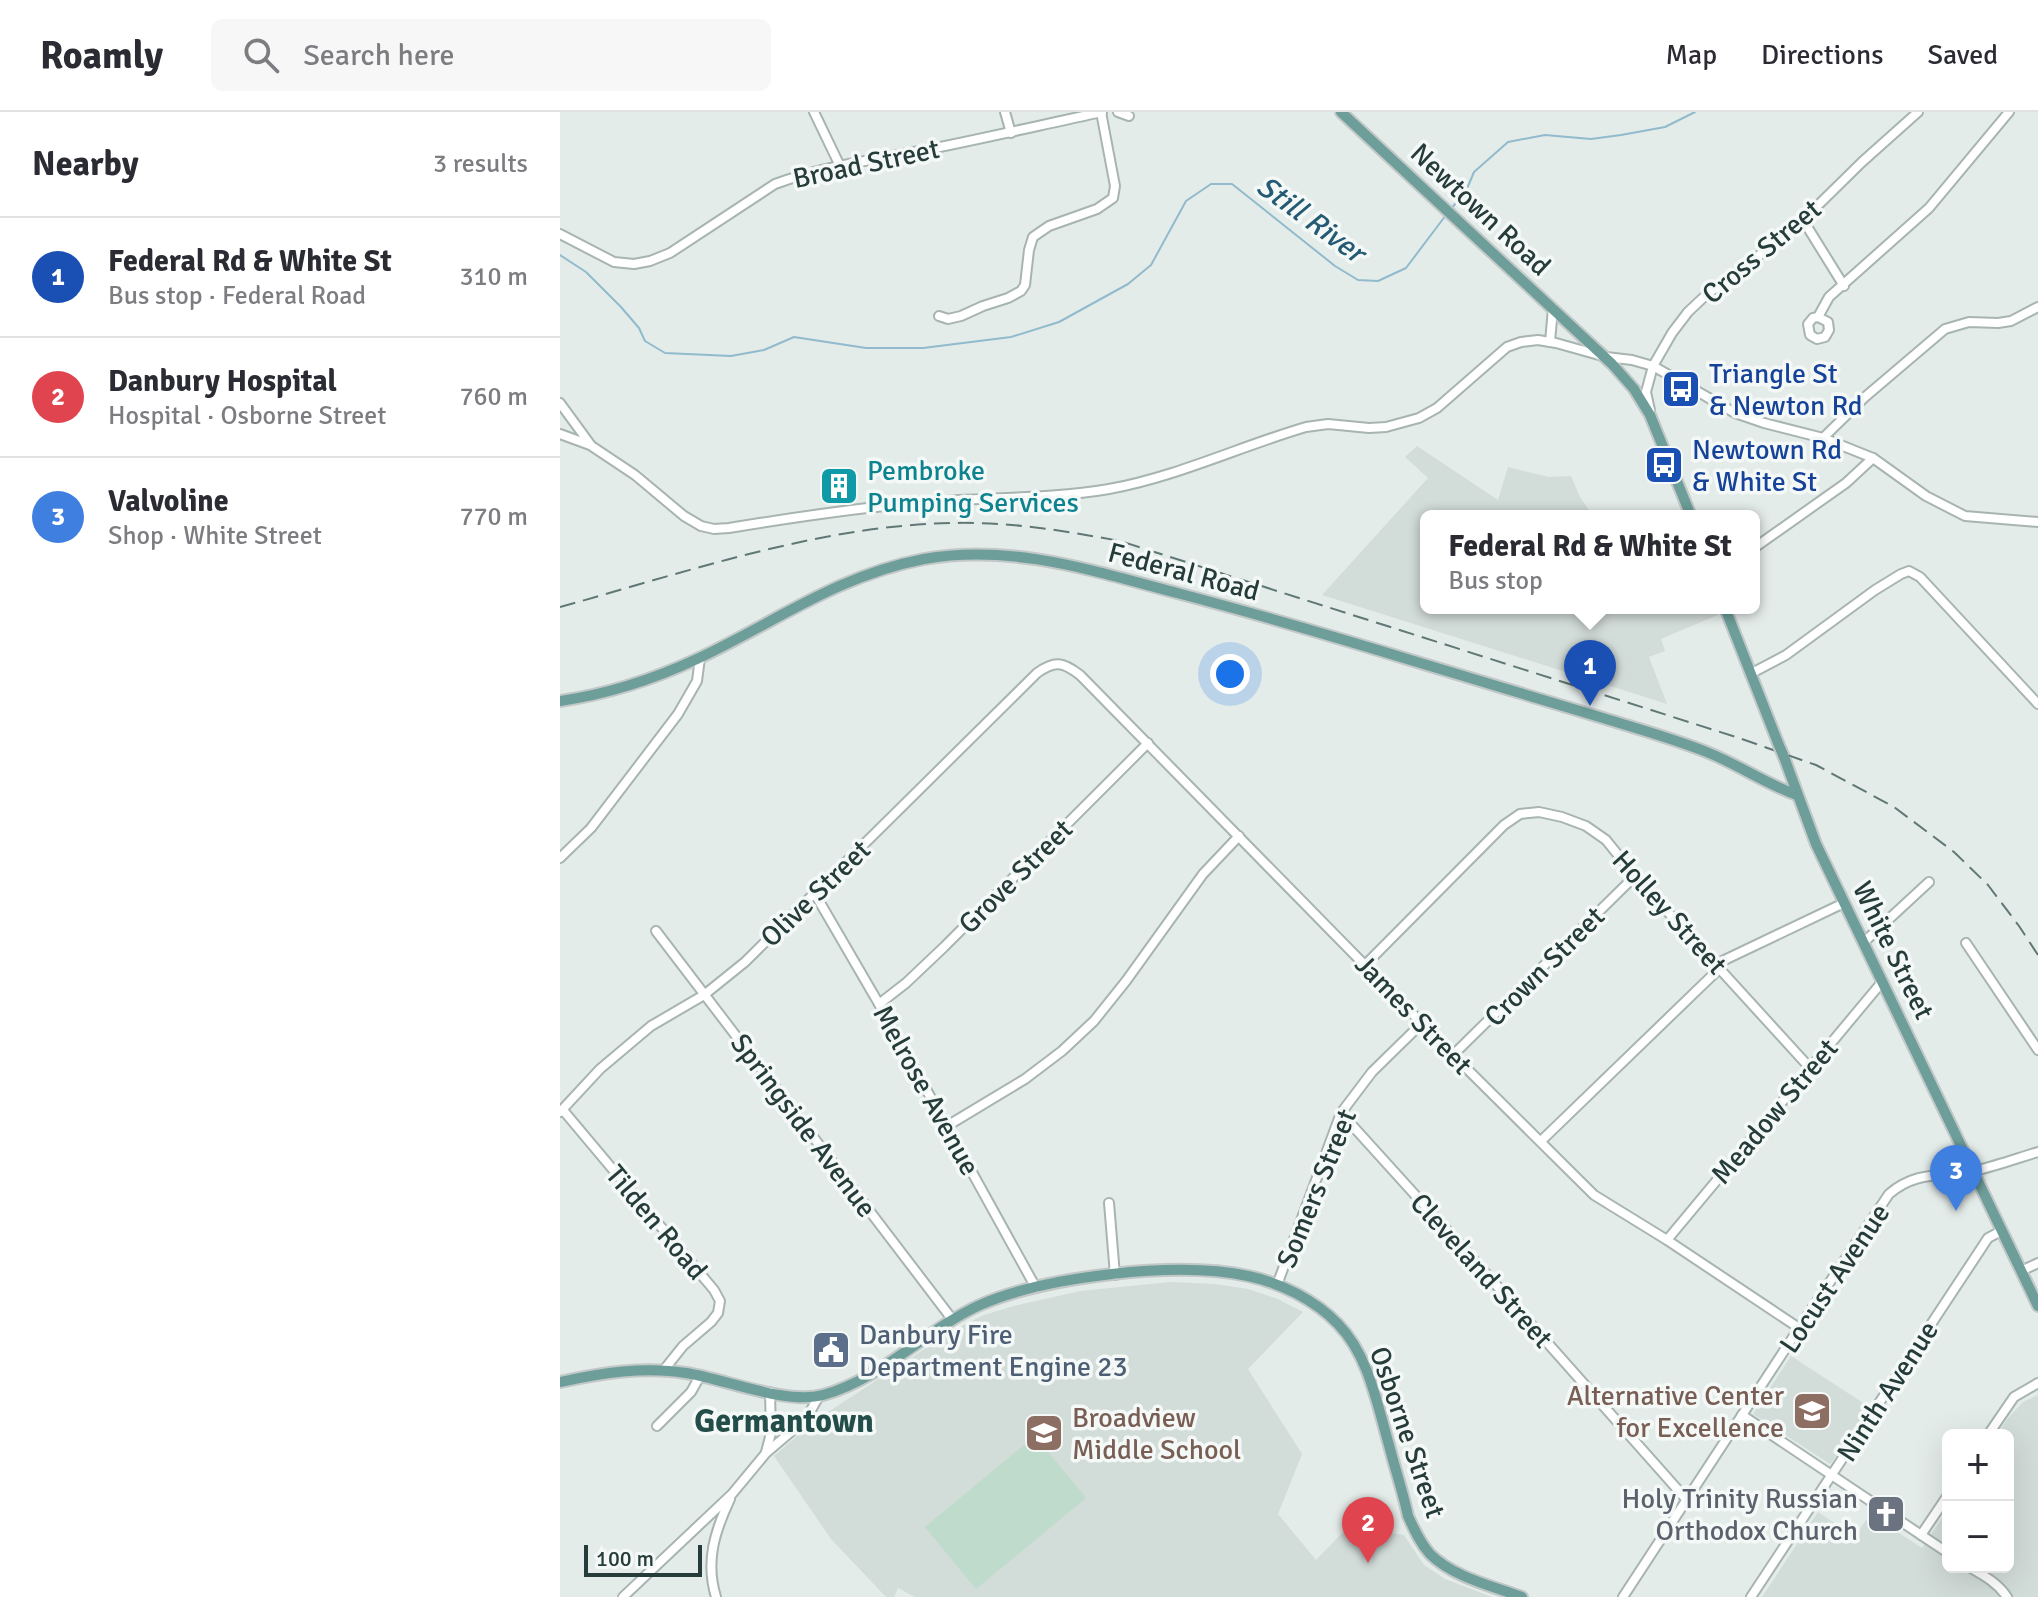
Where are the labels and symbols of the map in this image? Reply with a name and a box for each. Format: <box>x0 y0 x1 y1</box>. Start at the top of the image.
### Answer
street label: Broad Street <box>790 132 943 196</box>
street label: Newtown Road <box>1403 136 1557 283</box>
water label: Still River <box>1249 168 1375 273</box>
street label: Cross Street <box>1695 192 1828 311</box>
place label: Triangle St & Newton Rd <box>1709 357 1863 423</box>
bus stop icon: Triangle St & Newton Rd <box>1660 368 1702 410</box>
place label: Newtown Rd & White St <box>1692 433 1842 499</box>
bus stop icon: Newtown Rd & White St <box>1643 444 1685 486</box>
place label: Pembroke Pumping Services <box>867 454 1079 520</box>
building icon: Pembroke Pumping Services <box>818 465 860 507</box>
street label: Federal Road <box>1104 535 1263 608</box>
pin: 1 <box>1564 640 1616 706</box>
your location <box>1210 654 1250 694</box>
street label: Grove Street <box>952 812 1080 941</box>
street label: Olive Street <box>754 833 878 954</box>
street label: Holley Street <box>1605 844 1734 982</box>
street label: White Street <box>1845 876 1941 1025</box>
street label: Crown Street <box>1478 900 1612 1034</box>
street label: James Street <box>1348 948 1479 1082</box>
street label: Melrose Avenue <box>865 1000 987 1181</box>
street label: Springside Avenue <box>723 1027 883 1224</box>
street label: Meadow Street <box>1704 1032 1846 1191</box>
street label: Somers Street <box>1270 1104 1364 1273</box>
pin: 3 <box>1930 1145 1982 1211</box>
street label: Tilden Road <box>598 1158 714 1287</box>
street label: Cleveland Street <box>1403 1186 1560 1355</box>
street label: Locust Avenue <box>1772 1197 1897 1360</box>
street label: Ninth Avenue <box>1830 1315 1946 1468</box>
place label: Danbury Fire Department Engine 23 <box>859 1318 1128 1384</box>
public building icon: Danbury Fire Department Engine 23 <box>810 1329 852 1371</box>
street label: Osborne Street <box>1362 1342 1452 1523</box>
place label: Alternative Center for Excellence <box>1567 1379 1785 1445</box>
school or university icon: Alternative Center for Excellence <box>1791 1390 1833 1432</box>
place label: Broadview Middle School <box>1072 1401 1241 1467</box>
district label: Germantown <box>694 1402 874 1441</box>
school or university icon: Broadview Middle School <box>1023 1412 1065 1454</box>
place label: Holy Trinity Russian Orthodox Church <box>1622 1482 1858 1548</box>
church icon: Holy Trinity Russian Orthodox Church <box>1865 1493 1907 1535</box>
pin: 2 <box>1342 1497 1394 1563</box>
scale bar <box>584 1541 702 1577</box>

